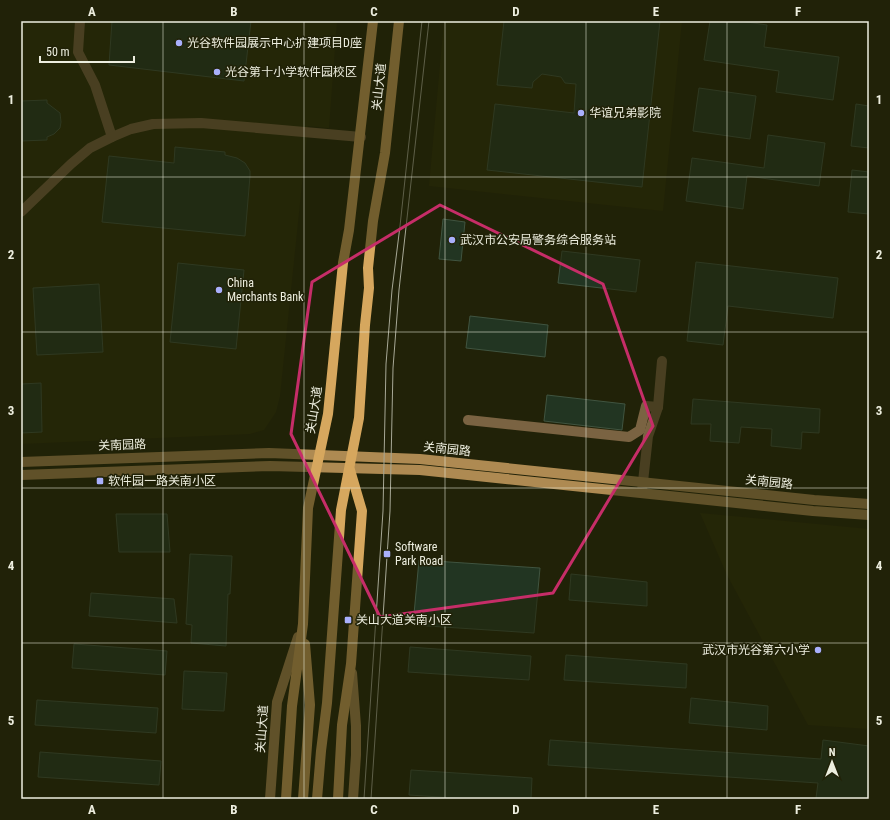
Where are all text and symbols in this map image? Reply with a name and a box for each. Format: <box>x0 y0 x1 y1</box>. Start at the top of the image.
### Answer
text: A <box>88 4 96 19</box>
text: B <box>230 4 238 19</box>
text: C <box>370 4 378 19</box>
text: D <box>512 4 520 19</box>
text: E <box>653 4 660 19</box>
text: F <box>795 4 801 19</box>
place label: 光谷软件园展示中心扩建项目D座 <box>187 36 362 50</box>
scale bar <box>40 38 134 64</box>
marker: 光谷软件园展示中心扩建项目D座 <box>174 38 184 48</box>
text: 50 m <box>46 45 70 59</box>
street label: 关山大道 <box>370 62 388 112</box>
place label: 光谷第十小学软件园校区 <box>225 65 357 79</box>
marker: 光谷第十小学软件园校区 <box>212 67 222 77</box>
text: 1 <box>8 92 14 107</box>
text: 1 <box>876 92 882 107</box>
place label: 华谊兄弟影院 <box>589 106 661 120</box>
marker: 华谊兄弟影院 <box>576 108 586 118</box>
place label: 武汉市公安局警务综合服务站 <box>460 233 616 247</box>
marker: 武汉市公安局警务综合服务站 <box>447 235 457 245</box>
text: 2 <box>8 247 15 262</box>
text: 2 <box>876 247 883 262</box>
place label: China Merchants Bank <box>227 276 304 304</box>
marker: China Merchants Bank <box>214 285 224 295</box>
street label: 关山大道 <box>303 385 325 435</box>
text: 3 <box>8 403 14 418</box>
text: 3 <box>876 403 882 418</box>
street label: 关南园路 <box>98 437 146 453</box>
street label: 关南园路 <box>422 440 472 458</box>
street label: 关南园路 <box>744 473 794 491</box>
place label: 软件园一路关南小区 <box>108 474 216 488</box>
marker: 软件园一路关南小区 <box>95 476 105 486</box>
place label: Software Park Road <box>395 540 443 568</box>
marker: Software Park Road <box>382 549 392 559</box>
text: 4 <box>8 558 15 573</box>
text: 4 <box>876 558 883 573</box>
place label: 关山大道关南小区 <box>356 613 452 627</box>
marker: 关山大道关南小区 <box>343 615 353 625</box>
place label: 武汉市光谷第六小学 <box>702 643 810 657</box>
marker: 武汉市光谷第六小学 <box>813 645 823 655</box>
street label: 关山大道 <box>253 705 271 753</box>
text: 5 <box>8 713 15 728</box>
text: 5 <box>876 713 883 728</box>
north arrow <box>812 742 852 782</box>
text: N <box>829 746 836 759</box>
text: A <box>88 802 96 817</box>
text: B <box>230 802 238 817</box>
text: C <box>370 802 378 817</box>
text: D <box>512 802 520 817</box>
text: E <box>653 802 660 817</box>
text: F <box>795 802 801 817</box>

